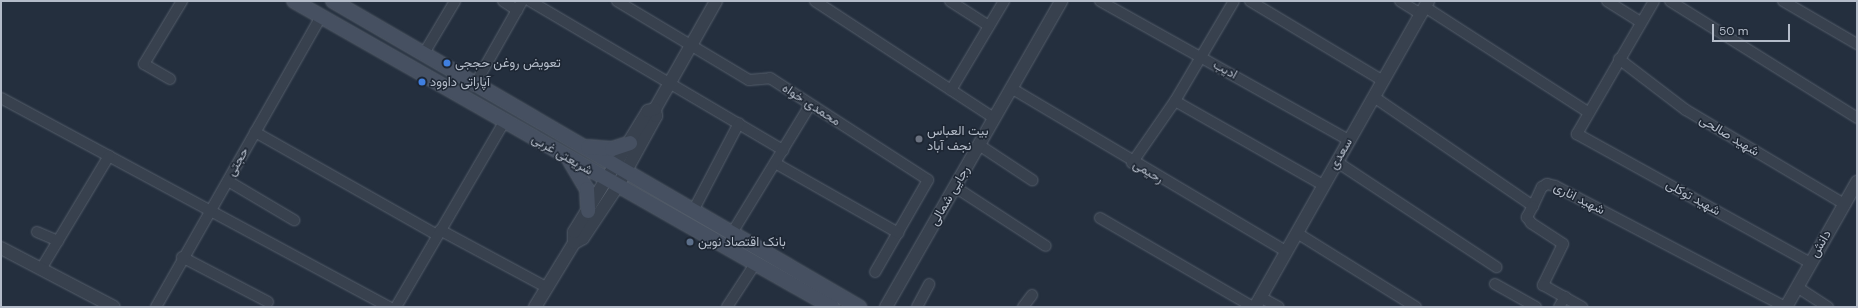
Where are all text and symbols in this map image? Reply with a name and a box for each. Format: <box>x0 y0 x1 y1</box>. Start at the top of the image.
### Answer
scale bar <box>1714 16 1792 42</box>
text: 50 m <box>1719 23 1748 39</box>
place label: تعویض روغن حججی <box>455 55 561 71</box>
street label: ادیب <box>1210 57 1240 83</box>
marker: تعویض روغن حججی <box>442 58 452 68</box>
place label: آپاراتی داوود <box>430 74 490 90</box>
marker: آپاراتی داوود <box>417 77 427 87</box>
street label: محمدی خواه <box>779 80 843 130</box>
street label: شهید صالحی <box>1696 112 1762 160</box>
place label: بیت العباس نجف آباد <box>927 124 989 155</box>
street label: شریعتی غربی <box>529 131 595 179</box>
marker: بیت العباس نجف آباد <box>914 134 924 144</box>
street label: سعدی <box>1326 135 1356 173</box>
street label: حجتی <box>224 145 252 179</box>
street label: رحیمی <box>1130 157 1166 187</box>
street label: رجایی شمالی <box>927 163 973 229</box>
street label: شهید توکلی <box>1663 177 1723 219</box>
street label: شهید اناری <box>1551 179 1607 219</box>
street label: دانش <box>1807 228 1835 260</box>
place label: بانک اقتصاد نوین <box>698 234 786 250</box>
marker: بانک اقتصاد نوین <box>685 237 695 247</box>

